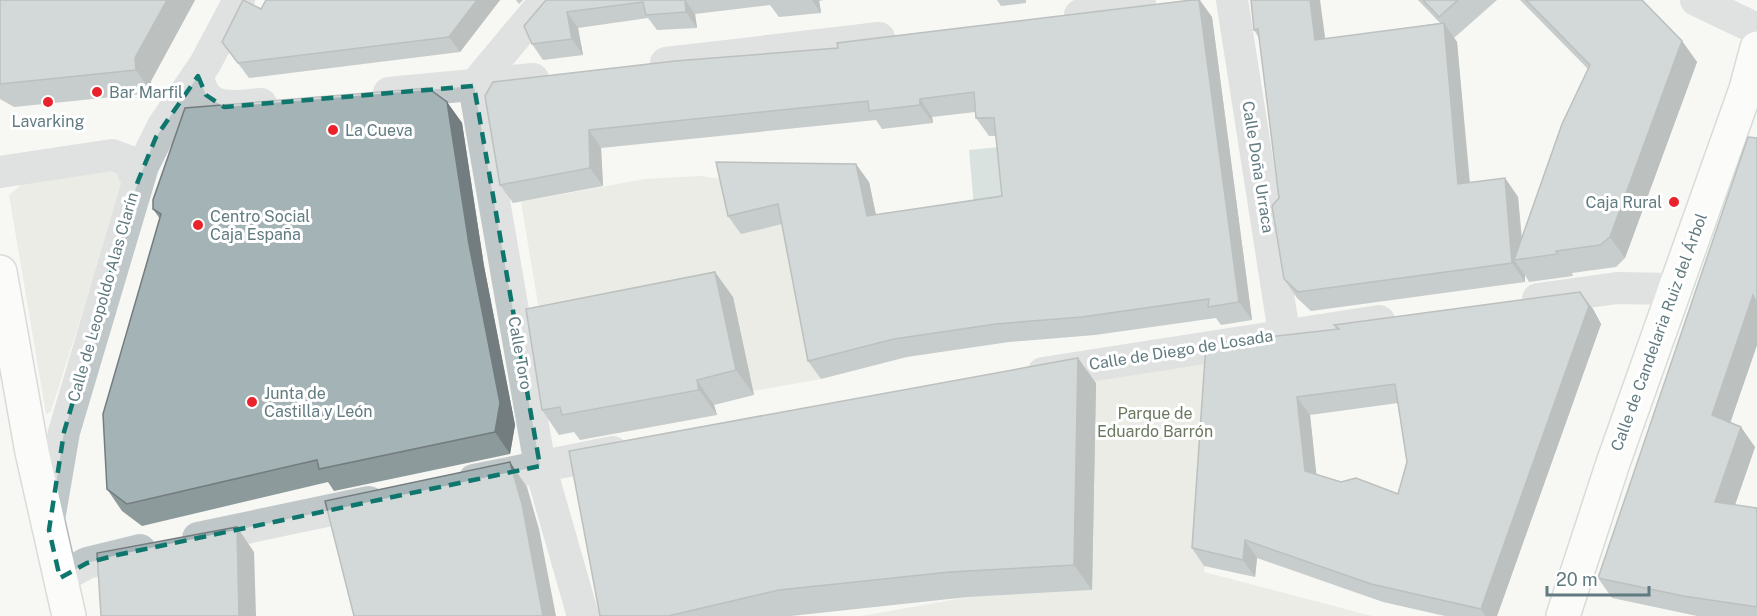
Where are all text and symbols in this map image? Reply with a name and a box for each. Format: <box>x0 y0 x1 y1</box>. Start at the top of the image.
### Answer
place label: Bar Marfil <box>109 83 183 102</box>
marker: Bar Marfil <box>90 85 104 99</box>
marker: Lavarking <box>41 95 55 109</box>
street label: Calle Doña Urraca <box>1238 100 1278 234</box>
place label: Lavarking <box>12 112 84 131</box>
place label: La Cueva <box>345 121 413 140</box>
marker: La Cueva <box>326 123 340 137</box>
street label: Calle de Leopoldo Alas Clarín <box>64 190 142 404</box>
place label: Caja Rural <box>1586 193 1662 212</box>
marker: Caja Rural <box>1667 195 1681 209</box>
place label: Centro Social Caja España <box>210 207 310 244</box>
street label: Calle de Candelaria Ruiz del Árbol <box>1606 210 1711 454</box>
marker: Centro Social Caja España <box>191 218 205 232</box>
street label: Calle Toro <box>504 315 536 391</box>
street label: Calle de Diego de Losada <box>1088 326 1274 374</box>
place label: Junta de Castilla y León <box>264 384 373 421</box>
marker: Junta de Castilla y León <box>245 395 259 409</box>
park label: Parque de Eduardo Barrón <box>1097 404 1213 441</box>
scale bar <box>1547 559 1649 597</box>
text: 20 m <box>1556 569 1598 590</box>

